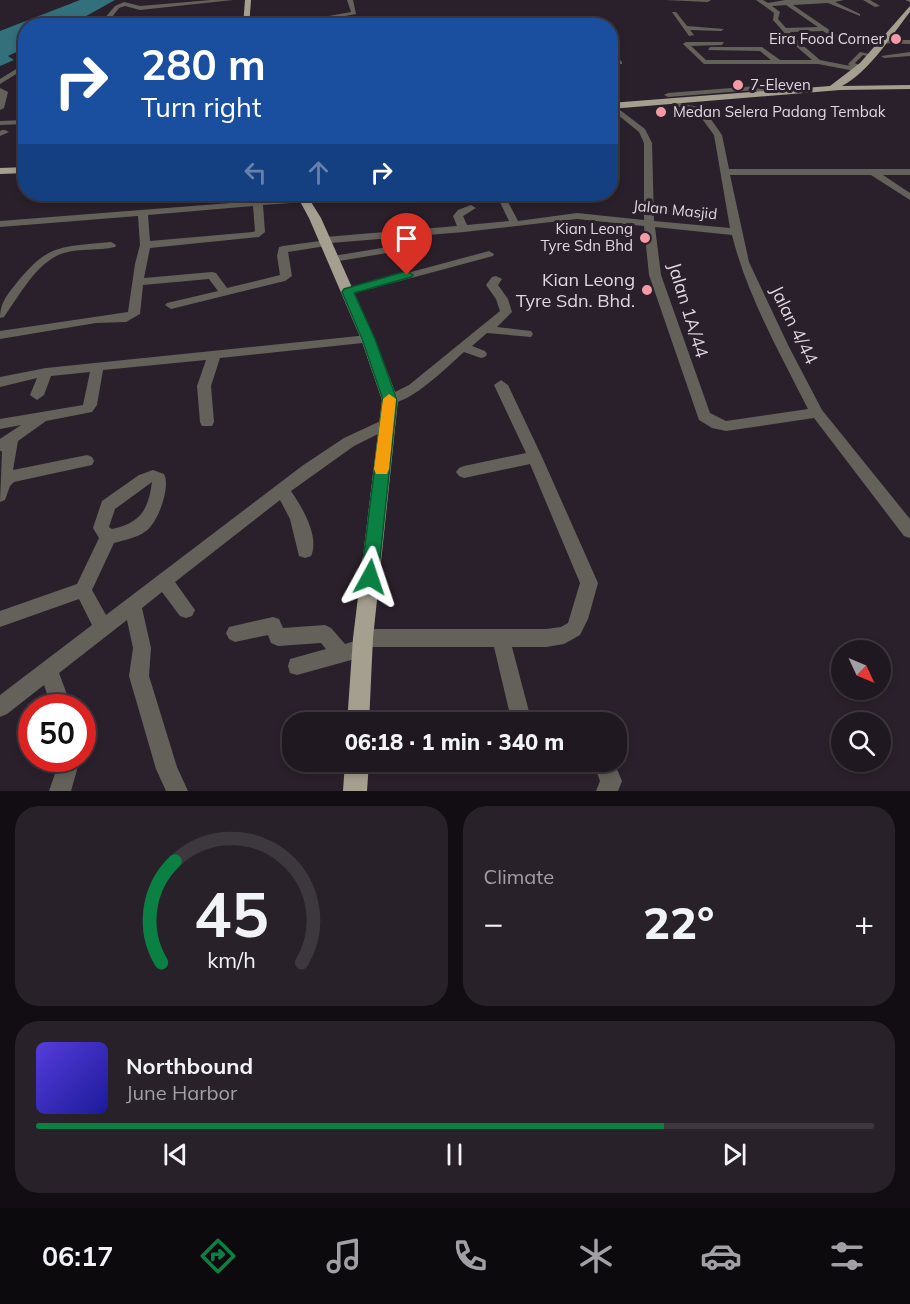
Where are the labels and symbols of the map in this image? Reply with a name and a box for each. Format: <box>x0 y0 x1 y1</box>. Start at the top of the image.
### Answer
place label: Eira Food Corner <box>769 29 885 48</box>
marker: Eira Food Corner <box>889 32 903 46</box>
place label: 7-Eleven <box>750 75 811 94</box>
marker: 7-Eleven <box>731 78 745 92</box>
place label: Medan Selera Padang Tembak <box>673 102 886 121</box>
marker: Medan Selera Padang Tembak <box>654 105 668 119</box>
street label: Jalan Masjid <box>632 196 718 223</box>
pin <box>381 213 432 275</box>
place label: Kian Leong Tyre Sdn Bhd <box>541 219 633 255</box>
marker: Kian Leong Tyre Sdn Bhd <box>638 231 652 245</box>
street label: Jalan 1A/44 <box>663 259 714 360</box>
place label: Kian Leong Tyre Sdn. Bhd. <box>516 268 635 312</box>
street label: Jalan 4/44 <box>766 282 823 368</box>
marker: Kian Leong Tyre Sdn. Bhd. <box>640 283 654 297</box>
position arrow <box>338 545 402 609</box>
north arrow <box>831 640 891 700</box>
speed limit sign: 50 <box>18 694 96 772</box>

